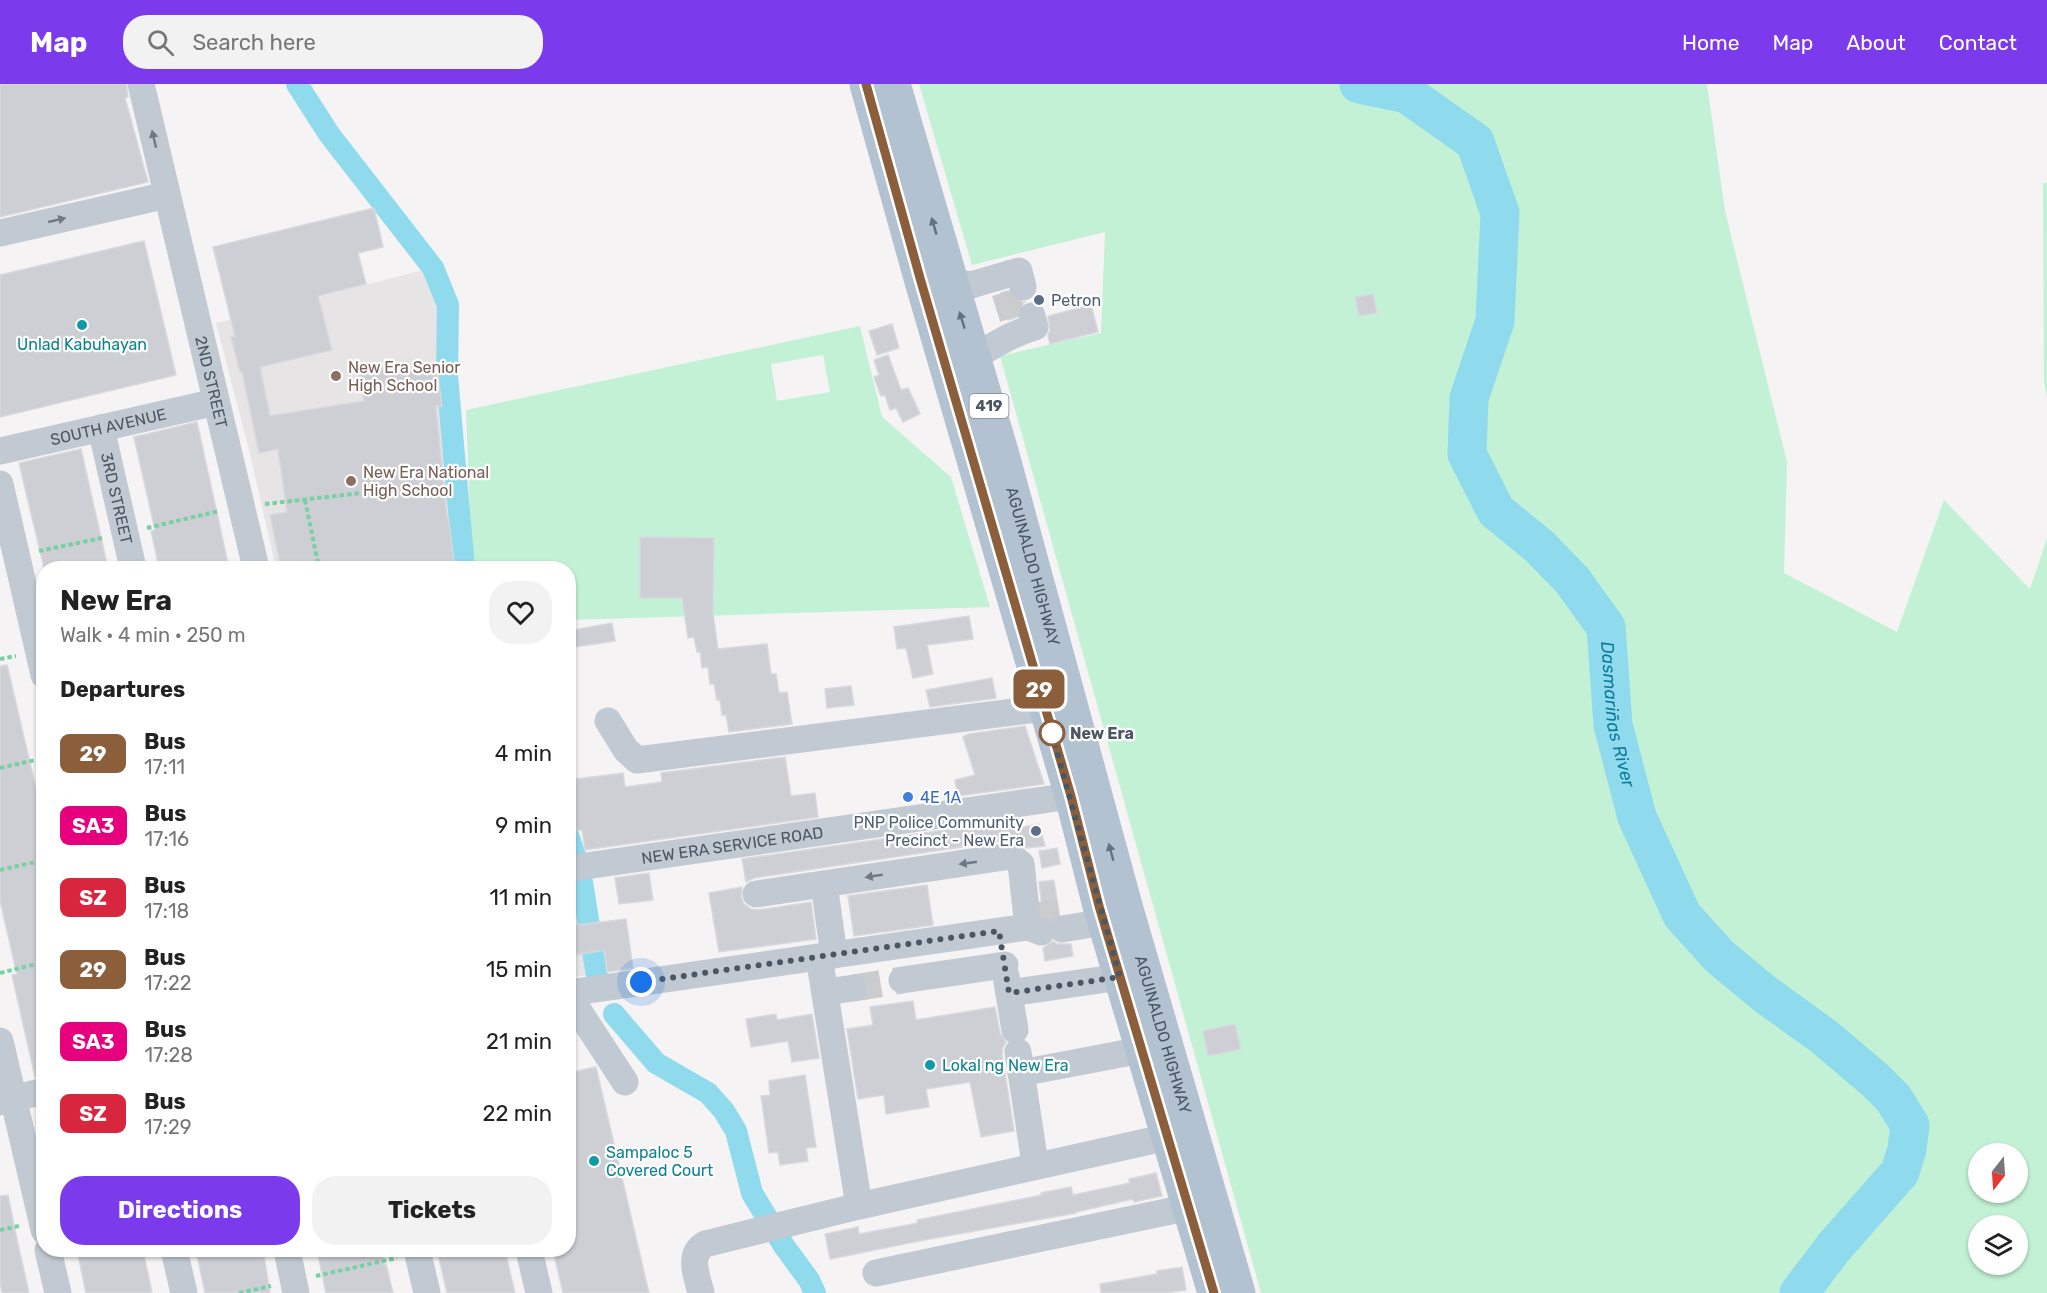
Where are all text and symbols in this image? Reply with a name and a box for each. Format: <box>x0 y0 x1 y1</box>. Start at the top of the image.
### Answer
search box <box>123 15 543 69</box>
text: Map <box>30 26 87 59</box>
icon: search <box>144 26 177 59</box>
text: Search here <box>192 29 316 56</box>
text: Home <box>1682 30 1739 55</box>
text: Map <box>1772 30 1813 55</box>
text: About <box>1846 30 1906 55</box>
text: Contact <box>1939 30 2017 55</box>
one-way arrow <box>148 130 158 149</box>
one-way arrow <box>48 215 66 225</box>
one-way arrow <box>929 217 938 235</box>
place label: Petron <box>1051 291 1101 310</box>
marker: Petron <box>1032 293 1046 307</box>
one-way arrow <box>957 311 966 329</box>
marker: Unlad Kabuhayan <box>75 318 89 332</box>
street label: 2ND STREET <box>191 334 231 430</box>
place label: Unlad Kabuhayan <box>17 335 147 354</box>
place label: New Era Senior High School <box>348 358 460 395</box>
marker: New Era Senior High School <box>329 369 343 383</box>
road number: 419 <box>970 394 1008 418</box>
street label: SOUTH AVENUE <box>49 405 168 449</box>
street label: 3RD STREET <box>97 451 136 546</box>
place label: New Era National High School <box>363 463 489 500</box>
marker: New Era National High School <box>344 474 358 488</box>
street label: AGUINALDO HIGHWAY <box>1002 485 1064 648</box>
button: heart <box>489 581 552 644</box>
text: New Era <box>60 584 172 617</box>
text: Walk · 4 min · 250 m <box>60 623 245 647</box>
water label: Dasmariñas River <box>1596 640 1640 791</box>
line badge: 29 <box>1012 670 1066 708</box>
text: Departures <box>60 676 185 703</box>
text: 29 <box>1025 677 1053 702</box>
marker: New Era <box>1039 720 1065 746</box>
place label: New Era <box>1070 724 1134 743</box>
text: Bus <box>144 728 186 755</box>
text: 4 min <box>495 740 552 767</box>
text: 29 <box>79 741 107 766</box>
text: 17:11 <box>144 755 185 779</box>
place label: 4E 1A <box>920 788 961 807</box>
marker: 4E 1A <box>901 790 915 804</box>
text: Bus <box>145 800 186 827</box>
text: 9 min <box>495 812 552 839</box>
text: SA3 <box>72 813 115 838</box>
place label: PNP Police Community Precinct - New Era <box>853 813 1024 850</box>
street label: NEW ERA SERVICE ROAD <box>640 823 825 868</box>
marker: PNP Police Community Precinct - New Era <box>1029 824 1043 838</box>
text: 17:16 <box>145 827 189 851</box>
one-way arrow <box>1106 843 1116 861</box>
one-way arrow <box>958 858 977 867</box>
text: Bus <box>144 872 186 899</box>
one-way arrow <box>865 872 884 881</box>
text: 11 min <box>490 884 552 911</box>
text: SZ <box>79 885 107 910</box>
text: 17:18 <box>144 899 189 923</box>
text: Bus <box>144 944 186 971</box>
street label: AGUINALDO HIGHWAY <box>1131 953 1195 1116</box>
text: 15 min <box>486 956 552 983</box>
text: 29 <box>79 957 107 982</box>
your location <box>626 967 656 997</box>
text: 17:22 <box>144 971 191 995</box>
text: Bus <box>145 1016 186 1043</box>
text: 21 min <box>486 1028 552 1055</box>
text: SA3 <box>72 1029 115 1054</box>
text: 17:28 <box>145 1043 193 1067</box>
place label: Lokal ng New Era <box>942 1056 1069 1075</box>
marker: Lokal ng New Era <box>923 1058 937 1072</box>
text: Bus <box>144 1088 186 1115</box>
text: 22 min <box>483 1100 552 1127</box>
text: SZ <box>79 1101 107 1126</box>
text: 17:29 <box>144 1115 192 1139</box>
place label: Sampaloc 5 Covered Court <box>606 1143 713 1180</box>
north arrow <box>1968 1143 2028 1203</box>
map controls <box>1968 1143 2028 1275</box>
marker: Sampaloc 5 Covered Court <box>587 1154 601 1168</box>
button: Directions <box>60 1176 300 1245</box>
button: Tickets <box>312 1176 552 1245</box>
button: layers <box>1968 1215 2028 1275</box>

